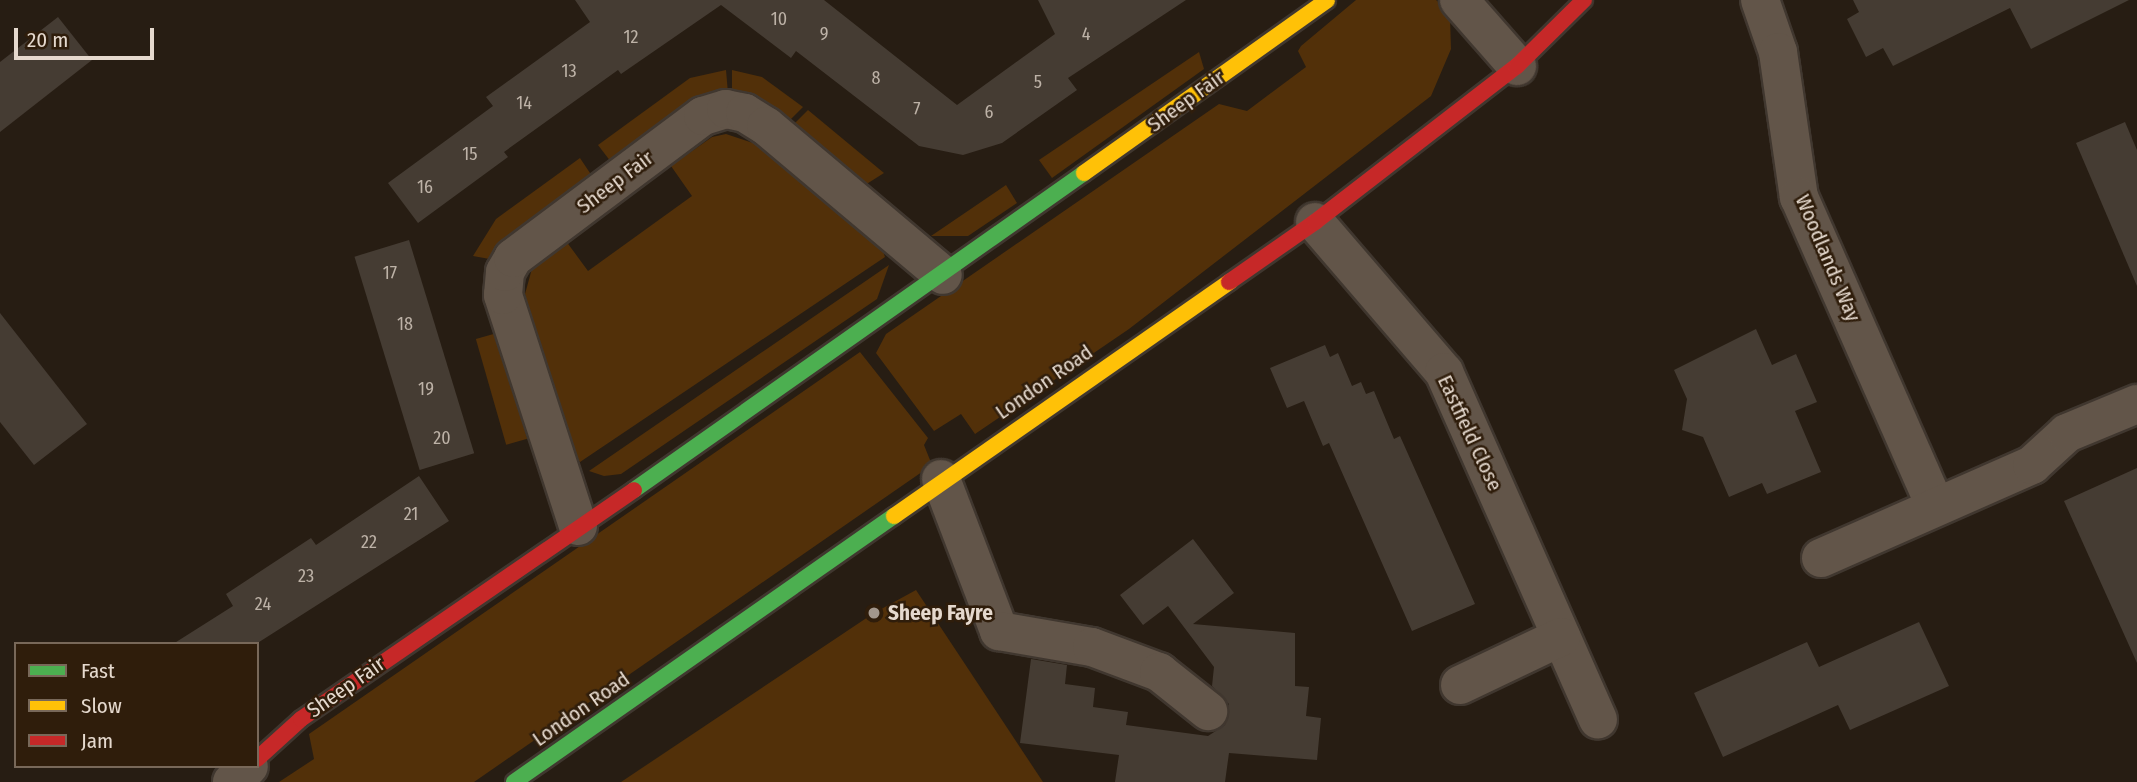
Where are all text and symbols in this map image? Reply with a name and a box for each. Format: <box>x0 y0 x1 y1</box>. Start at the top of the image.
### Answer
house number: 10 <box>771 8 787 30</box>
scale bar <box>18 14 158 58</box>
house number: 9 <box>820 23 828 45</box>
house number: 4 <box>1082 23 1090 45</box>
house number: 12 <box>624 26 638 48</box>
text: 20 m <box>27 27 68 53</box>
house number: 13 <box>561 60 577 82</box>
street label: Sheep Fair <box>1143 65 1229 137</box>
house number: 8 <box>872 67 880 89</box>
house number: 5 <box>1034 71 1042 93</box>
house number: 14 <box>516 92 532 114</box>
house number: 7 <box>913 98 921 120</box>
house number: 6 <box>985 101 993 123</box>
house number: 15 <box>462 143 478 165</box>
street label: Sheep Fair <box>572 145 658 219</box>
house number: 16 <box>417 176 433 198</box>
street label: Woodlands Way <box>1790 191 1866 325</box>
house number: 17 <box>383 262 397 284</box>
house number: 18 <box>397 313 413 335</box>
street label: London Road <box>991 339 1097 425</box>
street label: Eastfield Close <box>1432 371 1508 495</box>
house number: 19 <box>418 378 434 400</box>
house number: 20 <box>433 427 451 449</box>
house number: 21 <box>404 503 418 525</box>
house number: 22 <box>361 531 377 553</box>
house number: 23 <box>298 565 314 587</box>
house number: 24 <box>255 593 271 615</box>
place label: Sheep Fayre <box>888 600 993 626</box>
marker: Sheep Fayre <box>866 605 882 621</box>
legend <box>14 642 259 768</box>
street label: Sheep Fair <box>302 651 390 723</box>
text: Fast <box>81 658 115 684</box>
street label: London Road <box>528 666 634 752</box>
text: Slow <box>81 693 122 719</box>
text: Jam <box>81 728 113 754</box>

